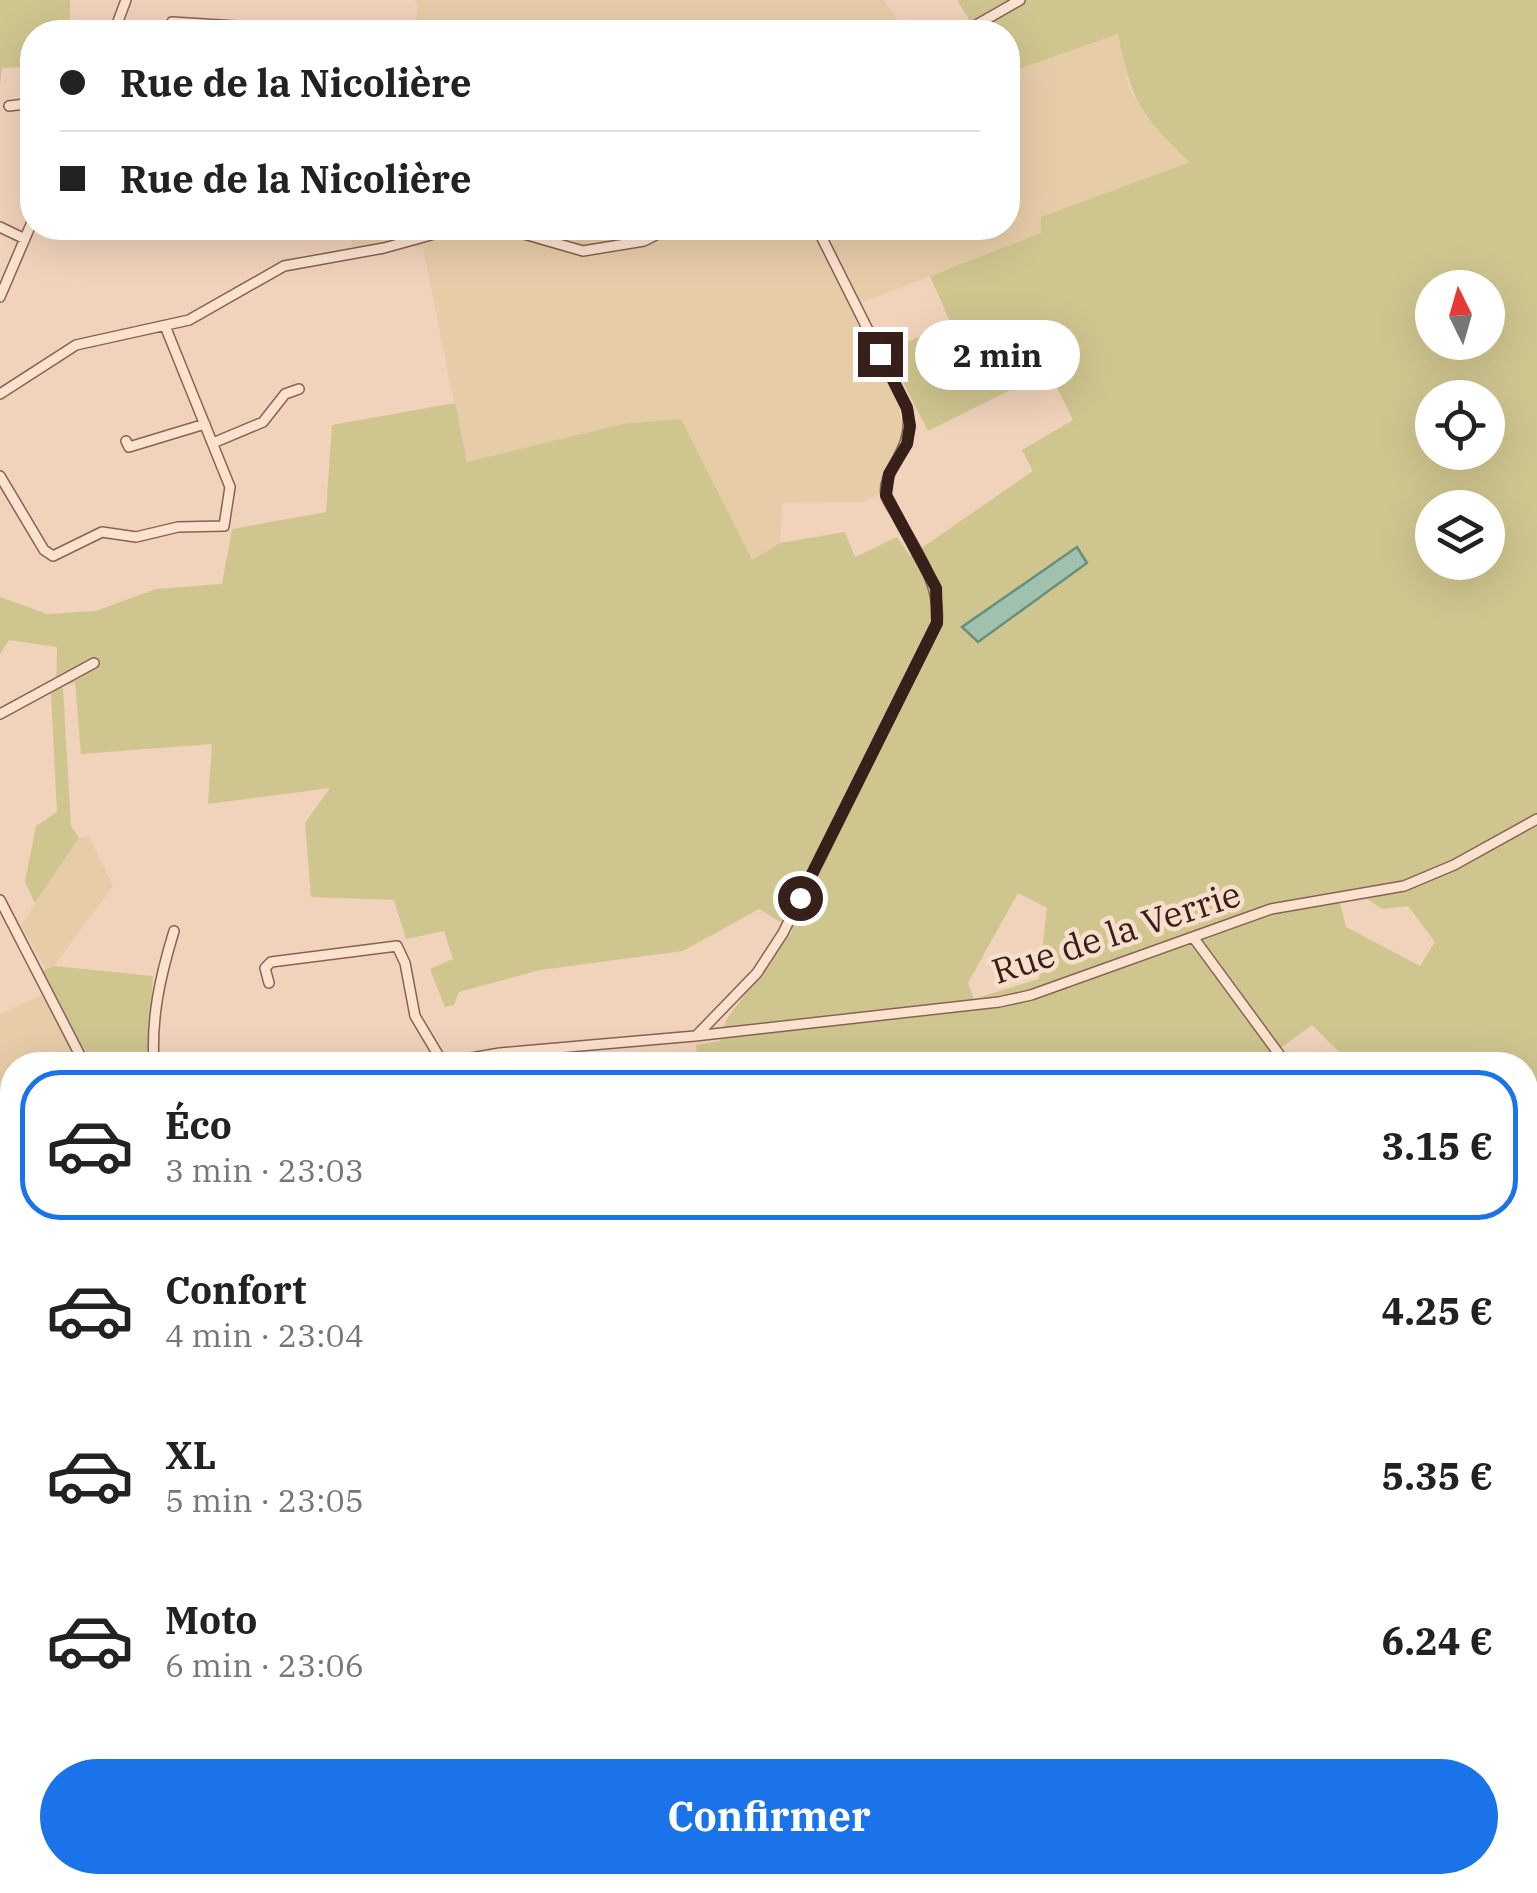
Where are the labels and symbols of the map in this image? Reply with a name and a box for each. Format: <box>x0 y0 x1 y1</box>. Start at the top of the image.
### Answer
north arrow <box>1415 270 1505 360</box>
callout: 2 min <box>915 319 1080 389</box>
route end <box>858 332 903 377</box>
street label: Rue de la Verrie <box>986 870 1246 994</box>
route start <box>778 876 823 921</box>

